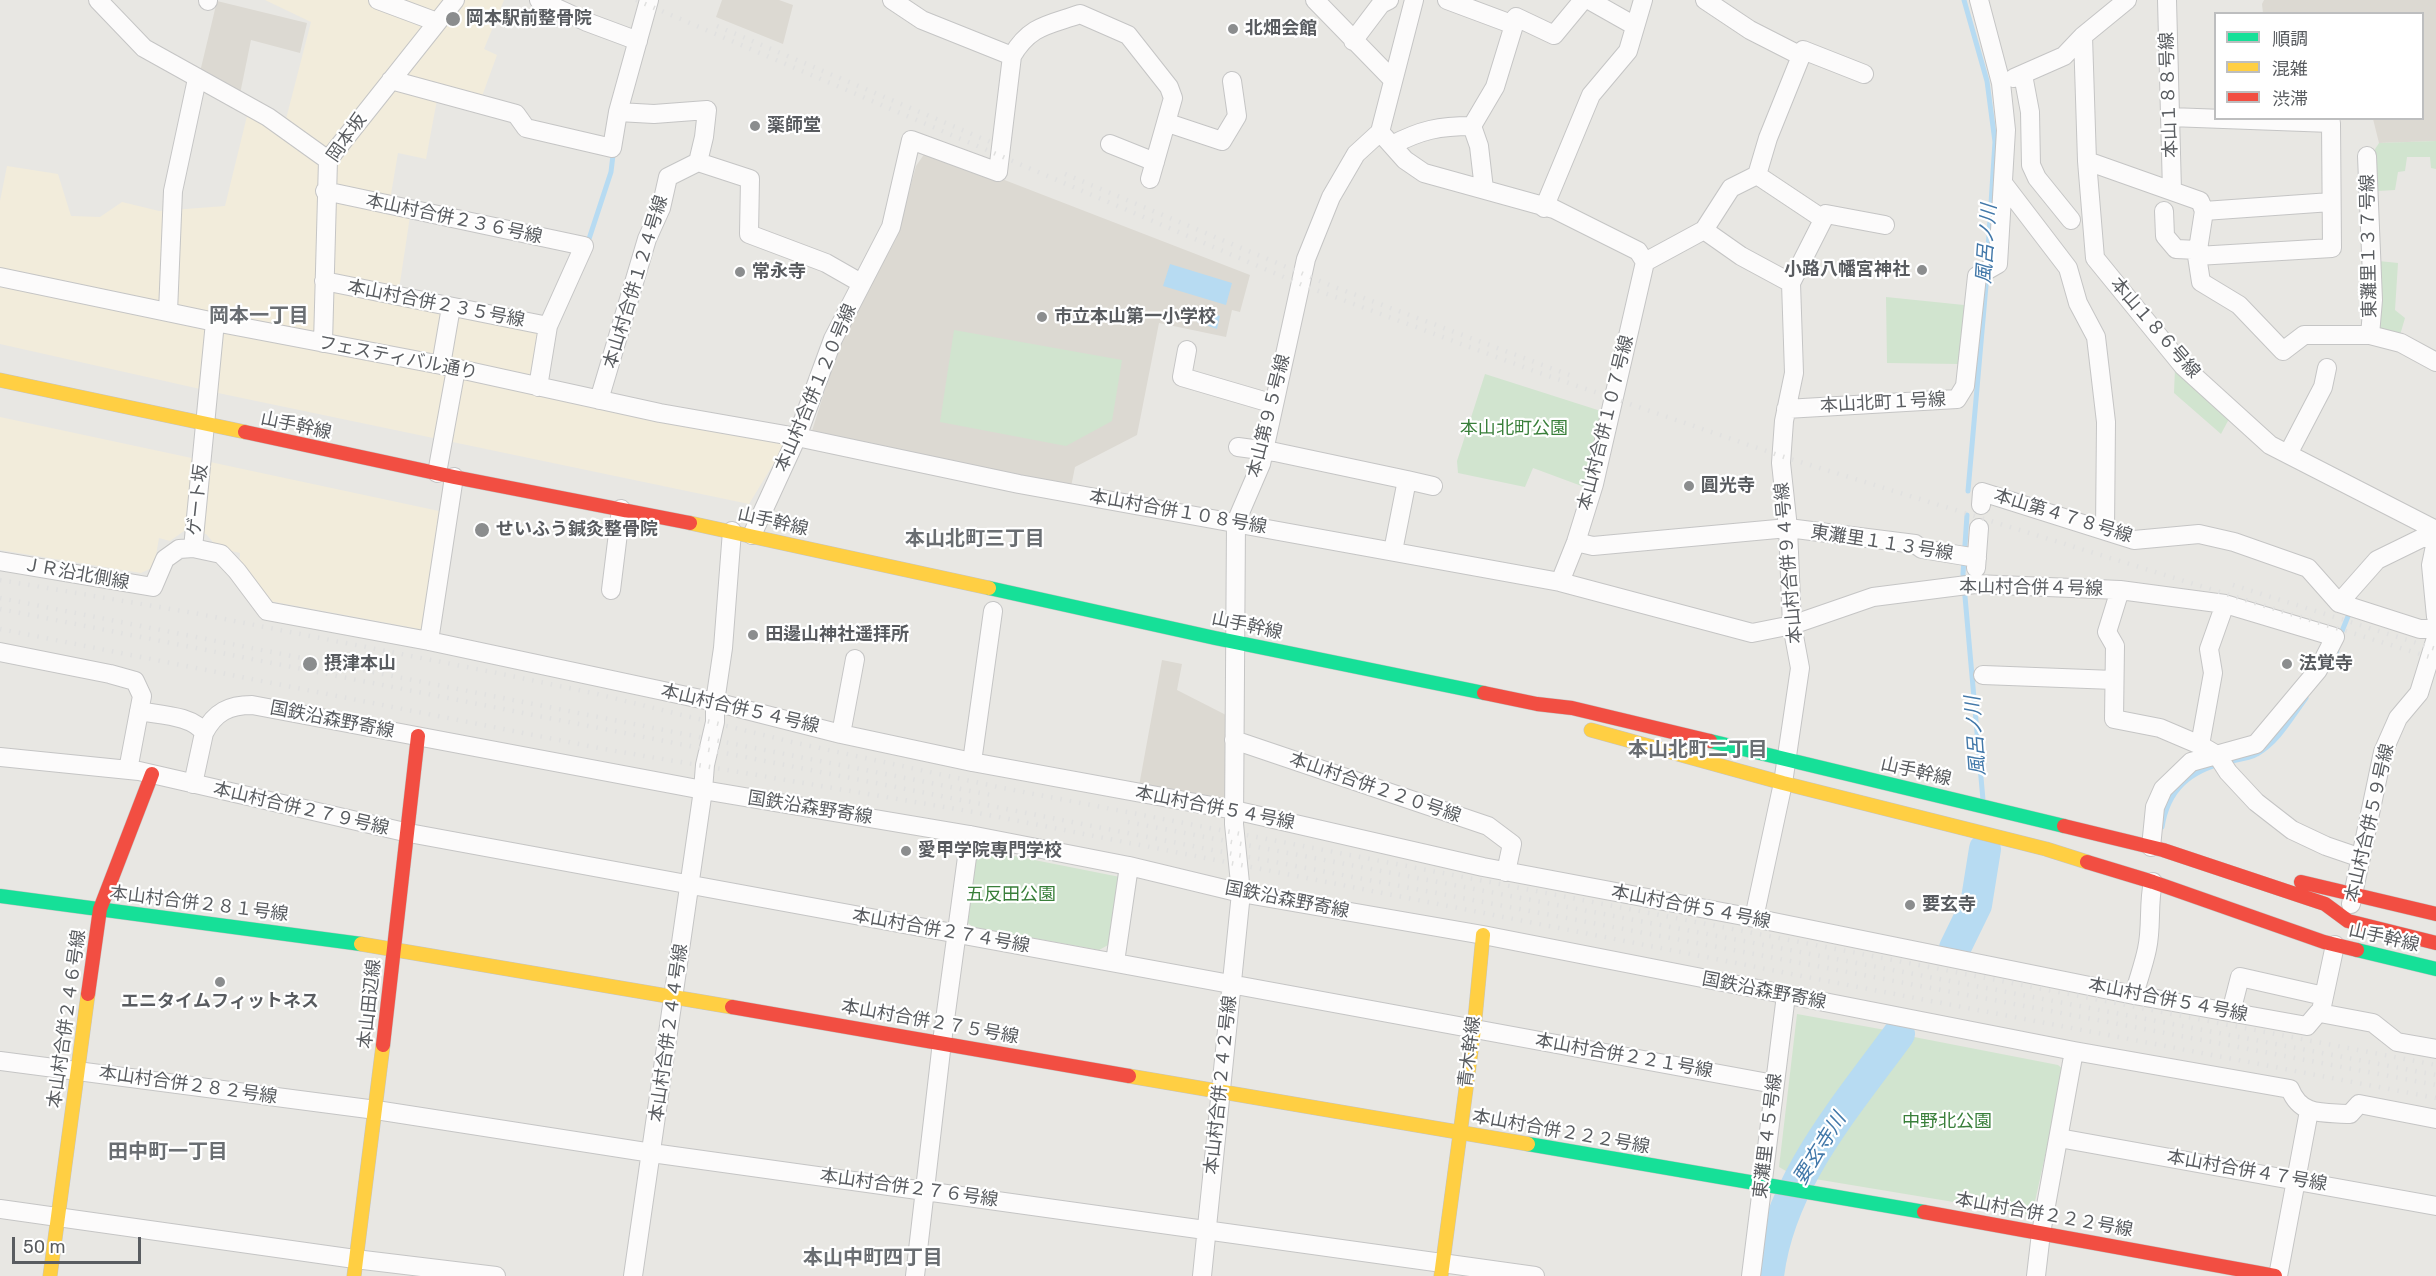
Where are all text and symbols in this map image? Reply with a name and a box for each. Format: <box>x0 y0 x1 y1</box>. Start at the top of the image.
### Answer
place label: 岡本駅前整骨院 <box>466 8 592 30</box>
marker: 岡本駅前整骨院 <box>444 10 462 28</box>
legend <box>2214 12 2424 120</box>
place label: 北畑会館 <box>1245 18 1317 40</box>
marker: 北畑会館 <box>1226 22 1240 36</box>
text: 順調 <box>2272 28 2308 50</box>
street label: 本山１８８号線 <box>2156 32 2182 158</box>
text: 混雑 <box>2272 58 2308 80</box>
text: 渋滞 <box>2272 88 2308 110</box>
street label: 岡本坂 <box>323 110 371 166</box>
place label: 薬師堂 <box>767 115 821 137</box>
marker: 薬師堂 <box>748 119 762 133</box>
street label: 東灘里１３７号線 <box>2357 174 2381 318</box>
street label: 本山村合併２３６号線 <box>364 190 544 248</box>
street label: 本山村合併１２４号線 <box>599 193 673 371</box>
water label: 風呂ノ川 <box>1972 203 2002 285</box>
place label: 小路八幡宮神社 <box>1784 259 1910 281</box>
place label: 常永寺 <box>752 261 806 283</box>
marker: 小路八幡宮神社 <box>1915 263 1929 277</box>
marker: 常永寺 <box>733 265 747 279</box>
street label: 本山１８６号線 <box>2106 273 2204 383</box>
street label: 本山村合併２３５号線 <box>346 276 526 332</box>
street label: 本山村合併１２０号線 <box>771 301 861 475</box>
district label: 岡本一丁目 <box>209 304 309 328</box>
place label: 市立本山第一小学校 <box>1054 306 1216 328</box>
marker: 市立本山第一小学校 <box>1035 310 1049 324</box>
street label: フェスティバル通り <box>316 332 480 384</box>
street label: 本山村合併１０７号線 <box>1574 333 1638 513</box>
street label: 本山第９５号線 <box>1243 352 1295 480</box>
street label: 本山北町１号線 <box>1820 389 1946 417</box>
street label: 山手幹線 <box>259 408 333 444</box>
park label: 本山北町公園 <box>1460 418 1568 440</box>
street label: ゲート坂 <box>183 463 213 537</box>
place label: 圓光寺 <box>1701 475 1755 497</box>
marker: 圓光寺 <box>1682 479 1696 493</box>
street label: 本山村合併９４号線 <box>1771 481 1807 645</box>
street label: 本山第４７８号線 <box>1991 485 2135 547</box>
street label: 本山村合併１０８号線 <box>1087 486 1269 538</box>
street label: 山手幹線 <box>735 503 811 541</box>
place label: せいふう鍼灸整骨院 <box>496 519 658 541</box>
marker: せいふう鍼灸整骨院 <box>473 521 491 539</box>
street label: 東灘里１１３号線 <box>1809 521 1955 565</box>
district label: 本山北町三丁目 <box>905 527 1045 551</box>
street label: ＪＲ沿北側線 <box>21 554 131 594</box>
street label: 本山村合併４号線 <box>1959 576 2103 600</box>
street label: 山手幹線 <box>1210 608 1284 644</box>
place label: 田邊山神社遥拝所 <box>765 624 909 646</box>
marker: 田邊山神社遥拝所 <box>746 628 760 642</box>
place label: 摂津本山 <box>324 653 396 675</box>
place label: 法覚寺 <box>2299 653 2353 675</box>
marker: 摂津本山 <box>301 655 319 673</box>
marker: 法覚寺 <box>2280 657 2294 671</box>
street label: 本山村合併５４号線 <box>659 680 821 738</box>
water label: 風呂ノ川 <box>1961 695 1991 777</box>
street label: 国鉄沿森野寄線 <box>268 697 396 743</box>
district label: 本山北町二丁目 <box>1628 738 1768 762</box>
street label: 本山村合併５９号線 <box>2341 742 2399 904</box>
street label: 本山村合併２２０号線 <box>1286 748 1464 828</box>
street label: 山手幹線 <box>1878 753 1954 791</box>
street label: 本山村合併２７９号線 <box>211 778 391 840</box>
street label: 本山村合併５４号線 <box>1133 782 1297 834</box>
street label: 国鉄沿森野寄線 <box>746 787 874 829</box>
place label: 愛甲学院専門学校 <box>918 840 1062 862</box>
marker: 愛甲学院専門学校 <box>899 844 913 858</box>
street label: 国鉄沿森野寄線 <box>1223 877 1351 923</box>
street label: 本山村合併５４号線 <box>1609 881 1773 933</box>
street label: 本山村合併２８１号線 <box>108 882 290 926</box>
park label: 五反田公園 <box>966 884 1056 906</box>
place label: 要玄寺 <box>1922 894 1976 916</box>
marker: 要玄寺 <box>1903 898 1917 912</box>
street label: 本山村合併２７４号線 <box>850 905 1032 957</box>
street label: 山手幹線 <box>2346 919 2422 957</box>
street label: 本山村合併２４６号線 <box>44 928 90 1110</box>
street label: 本山村合併２４４号線 <box>646 942 692 1124</box>
street label: 本山田辺線 <box>355 958 385 1050</box>
street label: 国鉄沿森野寄線 <box>1700 968 1828 1014</box>
street label: 本山村合併５４号線 <box>2086 974 2250 1026</box>
marker: エニタイムフィットネス <box>213 975 227 989</box>
place label: エニタイムフィットネス <box>121 991 319 1013</box>
street label: 本山村合併２４２号線 <box>1201 994 1241 1176</box>
street label: 本山村合併２７５号線 <box>839 996 1021 1048</box>
street label: 青木幹線 <box>1455 1015 1485 1089</box>
street label: 本山村合併２２１号線 <box>1533 1030 1715 1082</box>
street label: 本山村合併２８２号線 <box>97 1062 279 1108</box>
street label: 東灘里４５号線 <box>1750 1072 1786 1200</box>
street label: 本山村合併２２２号線 <box>1470 1106 1652 1158</box>
water label: 要玄寺川 <box>1789 1109 1851 1189</box>
park label: 中野北公園 <box>1902 1111 1992 1133</box>
district label: 田中町一丁目 <box>108 1140 228 1164</box>
street label: 本山村合併４７号線 <box>2165 1146 2329 1196</box>
street label: 本山村合併２７６号線 <box>818 1165 1000 1211</box>
street label: 本山村合併２２２号線 <box>1953 1189 2135 1241</box>
scale bar <box>15 1225 144 1263</box>
text: 50 m <box>23 1236 66 1258</box>
district label: 本山中町四丁目 <box>803 1246 943 1270</box>

